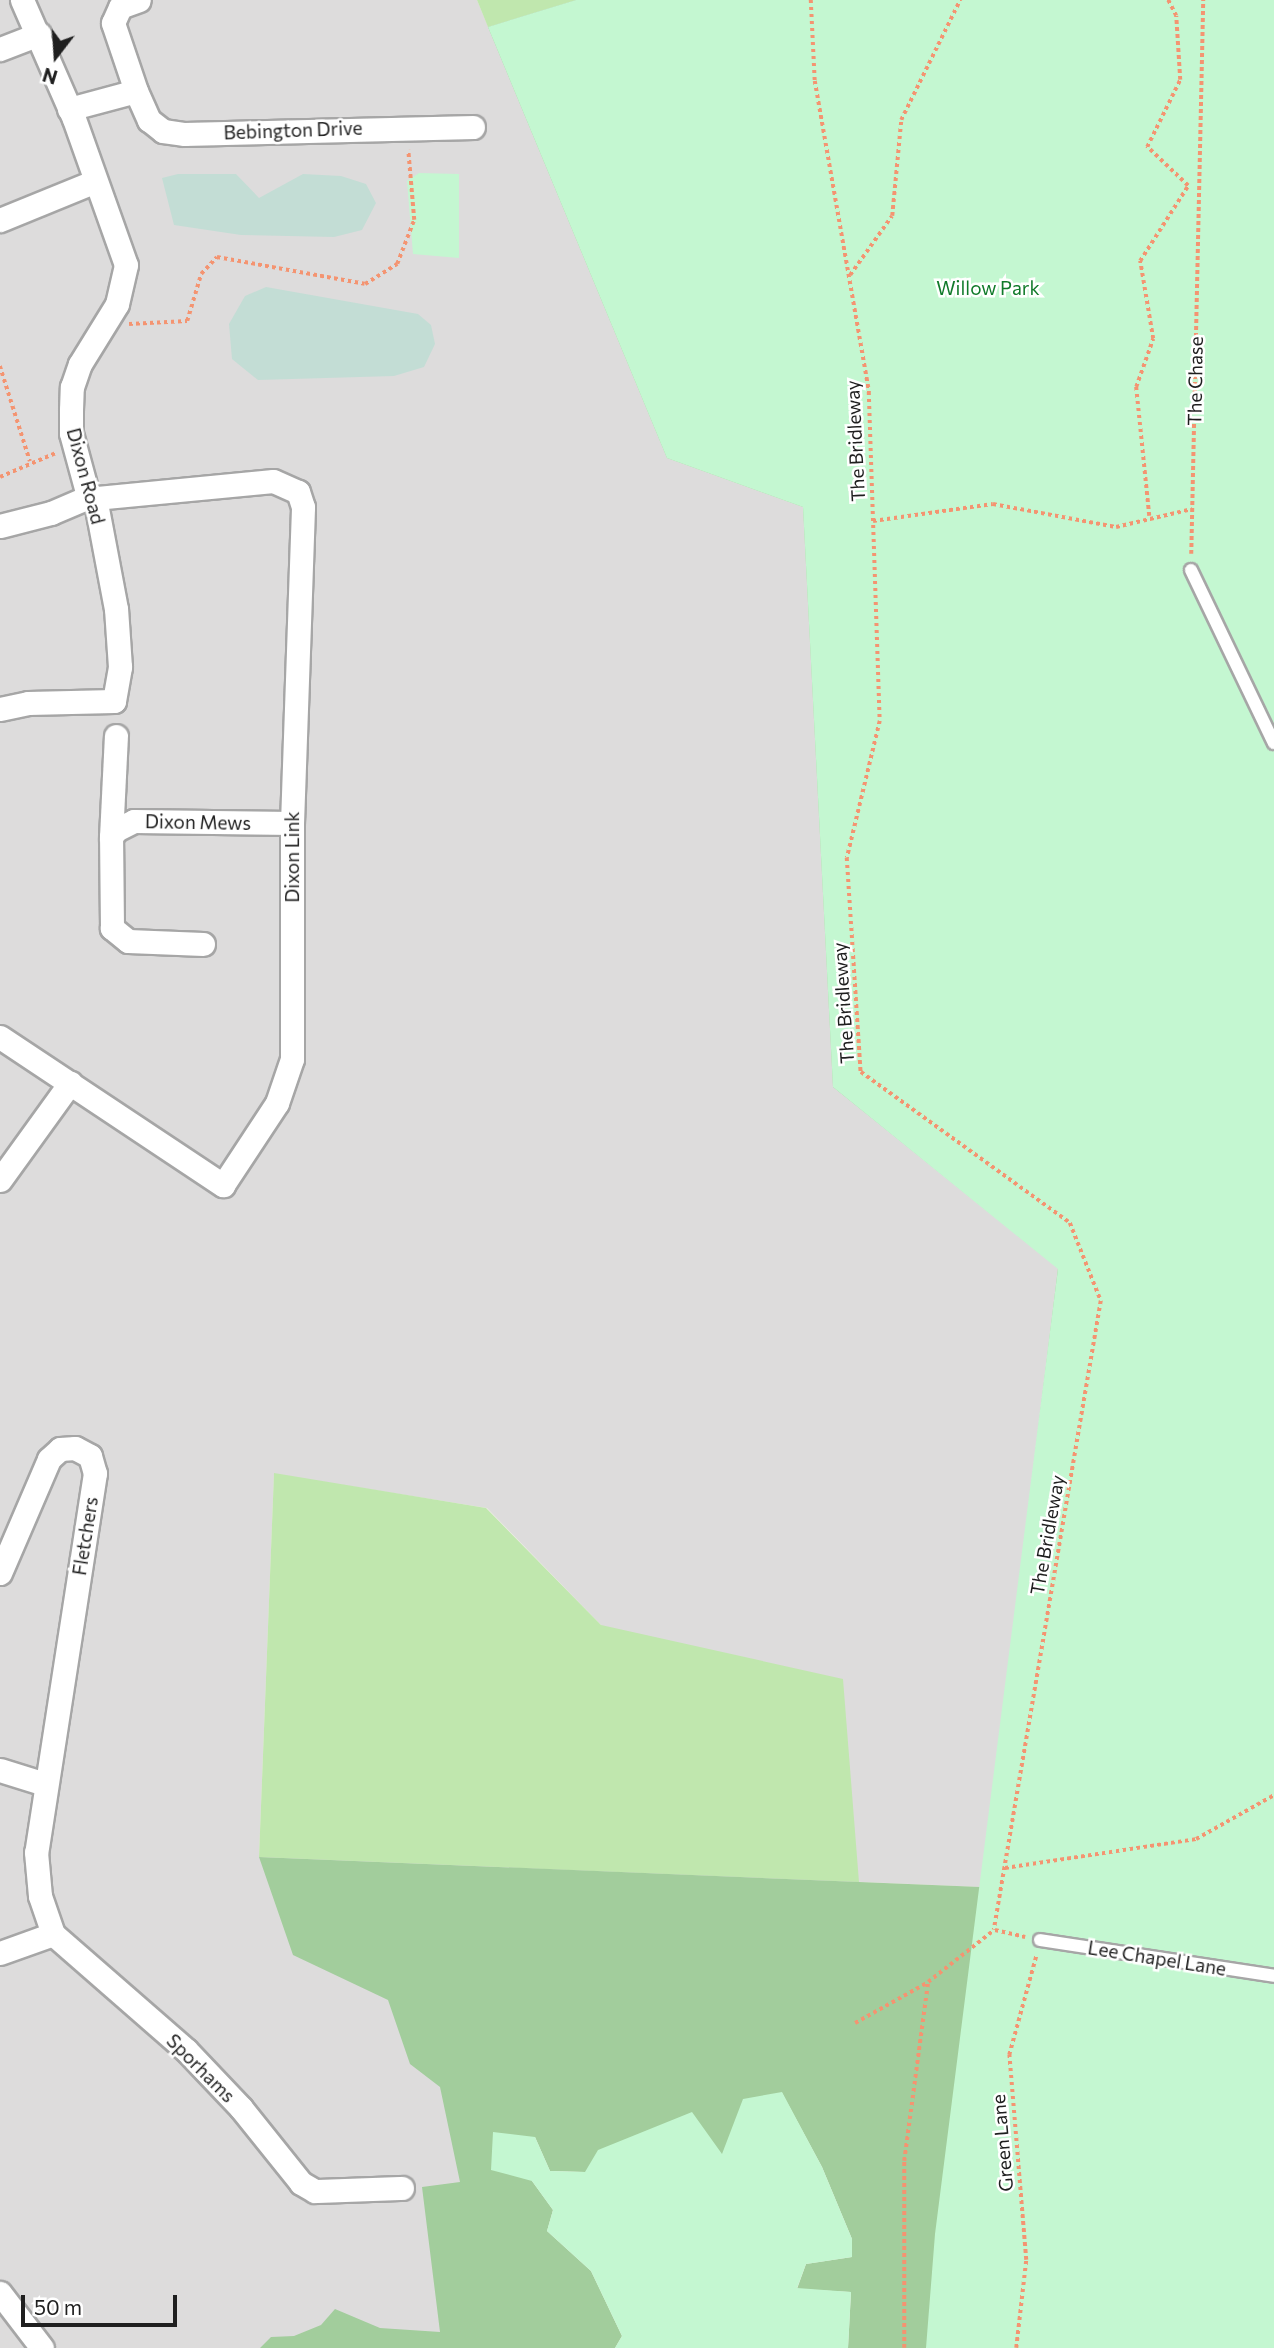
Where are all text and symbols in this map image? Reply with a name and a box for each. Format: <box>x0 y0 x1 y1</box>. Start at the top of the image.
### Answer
north arrow <box>21 21 91 91</box>
text: N <box>40 63 60 90</box>
street label: Bebington Drive <box>223 116 363 144</box>
park label: Willow Park <box>936 277 1040 299</box>
street label: The Chase <box>1183 336 1207 426</box>
street label: The Bridleway <box>840 380 870 502</box>
street label: Dixon Road <box>62 425 110 527</box>
street label: Dixon Mews <box>145 810 251 834</box>
street label: Dixon Link <box>281 811 303 903</box>
street label: The Bridleway <box>827 942 859 1064</box>
street label: The Bridleway <box>1025 1473 1069 1597</box>
street label: Fletchers <box>68 1495 102 1577</box>
street label: Lee Chapel Lane <box>1086 1936 1228 1980</box>
street label: Sporhams <box>162 2029 240 2107</box>
street label: Green Lane <box>986 2093 1018 2193</box>
scale bar <box>24 2282 180 2326</box>
text: 50 m <box>34 2294 82 2319</box>

